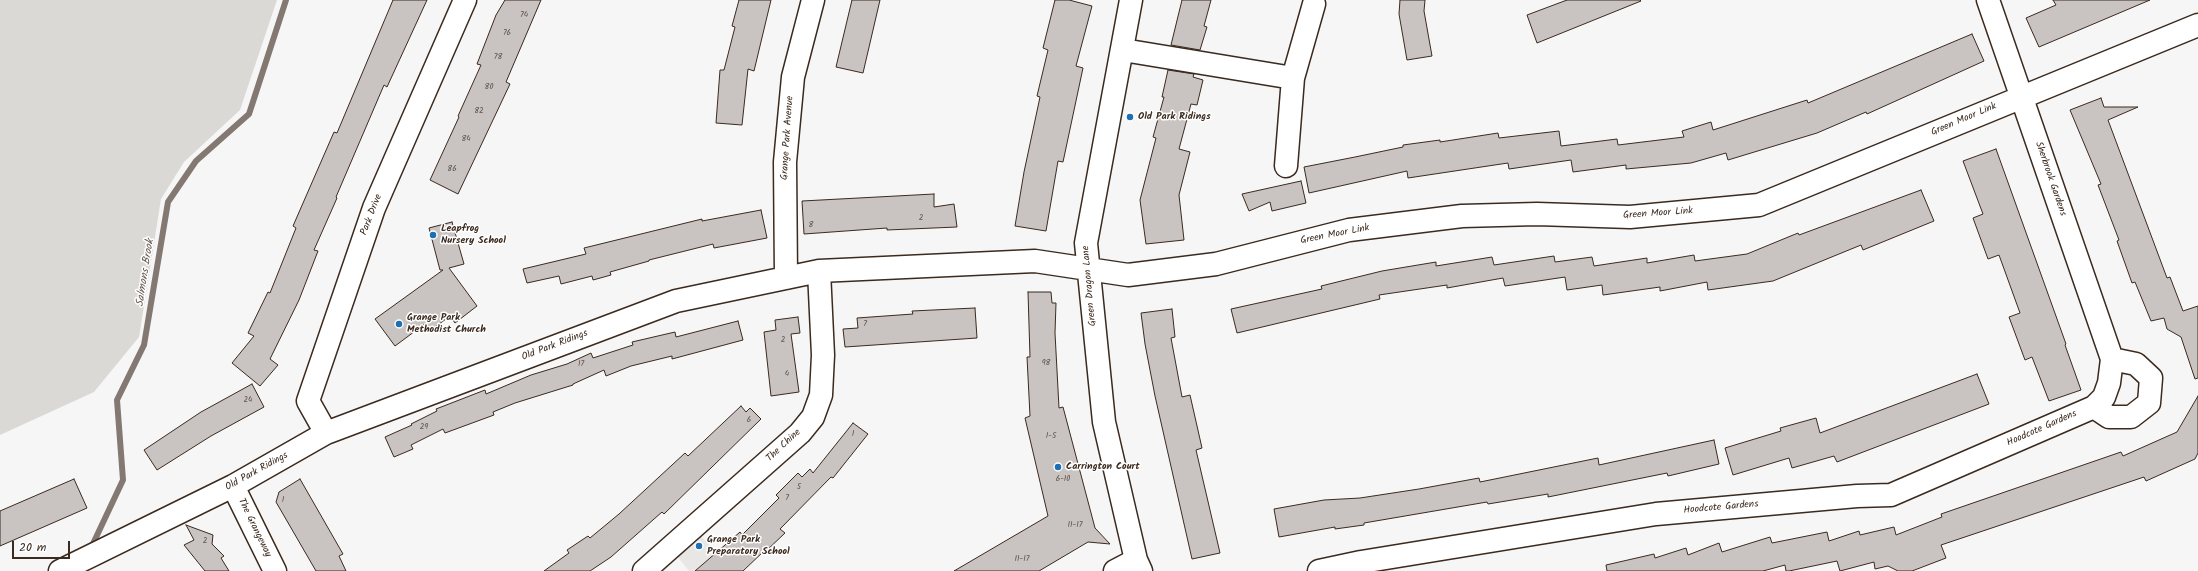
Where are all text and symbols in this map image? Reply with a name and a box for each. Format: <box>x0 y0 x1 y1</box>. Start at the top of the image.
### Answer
house number: 74 <box>520 11 528 21</box>
house number: 76 <box>503 29 511 39</box>
house number: 78 <box>494 53 502 63</box>
house number: 80 <box>485 83 493 93</box>
street label: Grange Park Avenue <box>779 96 797 180</box>
street label: Green Moor Link <box>1929 101 1999 139</box>
house number: 82 <box>474 107 484 117</box>
place label: Old Park Ridings <box>1138 111 1211 123</box>
marker: Old Park Ridings <box>1125 112 1135 122</box>
house number: 84 <box>461 135 471 145</box>
street label: Sherbrook Gardens <box>2032 140 2068 218</box>
house number: 86 <box>447 165 457 175</box>
street label: Park Drive <box>359 193 385 237</box>
street label: Green Moor Link <box>1623 206 1693 222</box>
house number: 2 <box>919 214 923 224</box>
house number: 8 <box>809 221 813 231</box>
street label: Green Moor Link <box>1300 222 1370 248</box>
place label: Leapfrog Nursery School <box>441 223 506 246</box>
marker: Leapfrog Nursery School <box>428 230 438 240</box>
water label: Salmons Brook <box>134 238 158 308</box>
street label: Green Dragon Lane <box>1081 245 1099 327</box>
place label: Grange Park Methodist Church <box>407 312 486 336</box>
marker: Grange Park Methodist Church <box>394 319 404 329</box>
house number: 7 <box>863 320 867 330</box>
street label: Old Park Ridings <box>520 328 590 364</box>
house number: 2 <box>781 336 785 346</box>
house number: 98 <box>1042 359 1050 369</box>
house number: 17 <box>578 360 584 370</box>
house number: 4 <box>785 370 789 380</box>
house number: 24 <box>243 396 253 406</box>
street label: Hoodcote Gardens <box>2005 408 2079 450</box>
house number: 6 <box>747 416 751 426</box>
house number: 29 <box>420 423 428 433</box>
street label: The Chine <box>764 427 804 465</box>
house number: 1 <box>852 430 854 440</box>
house number: 1-5 <box>1046 432 1056 442</box>
street label: Old Park Ridings <box>224 450 290 494</box>
place label: Carrington Court <box>1066 461 1140 473</box>
marker: Carrington Court <box>1053 462 1063 472</box>
house number: 6-10 <box>1056 475 1070 485</box>
house number: 5 <box>797 483 801 493</box>
house number: 7 <box>785 494 789 504</box>
house number: 1 <box>282 496 284 506</box>
street label: The Grangeway <box>235 497 273 559</box>
street label: Hoodcote Gardens <box>1683 499 1759 517</box>
house number: 11-17 <box>1068 521 1082 531</box>
scale bar <box>14 533 72 559</box>
place label: Grange Park Preparatory School <box>707 534 790 558</box>
house number: 2 <box>203 537 207 547</box>
text: 20 m <box>19 538 46 557</box>
marker: Grange Park Preparatory School <box>694 541 704 551</box>
house number: 11-17 <box>1015 555 1029 565</box>

